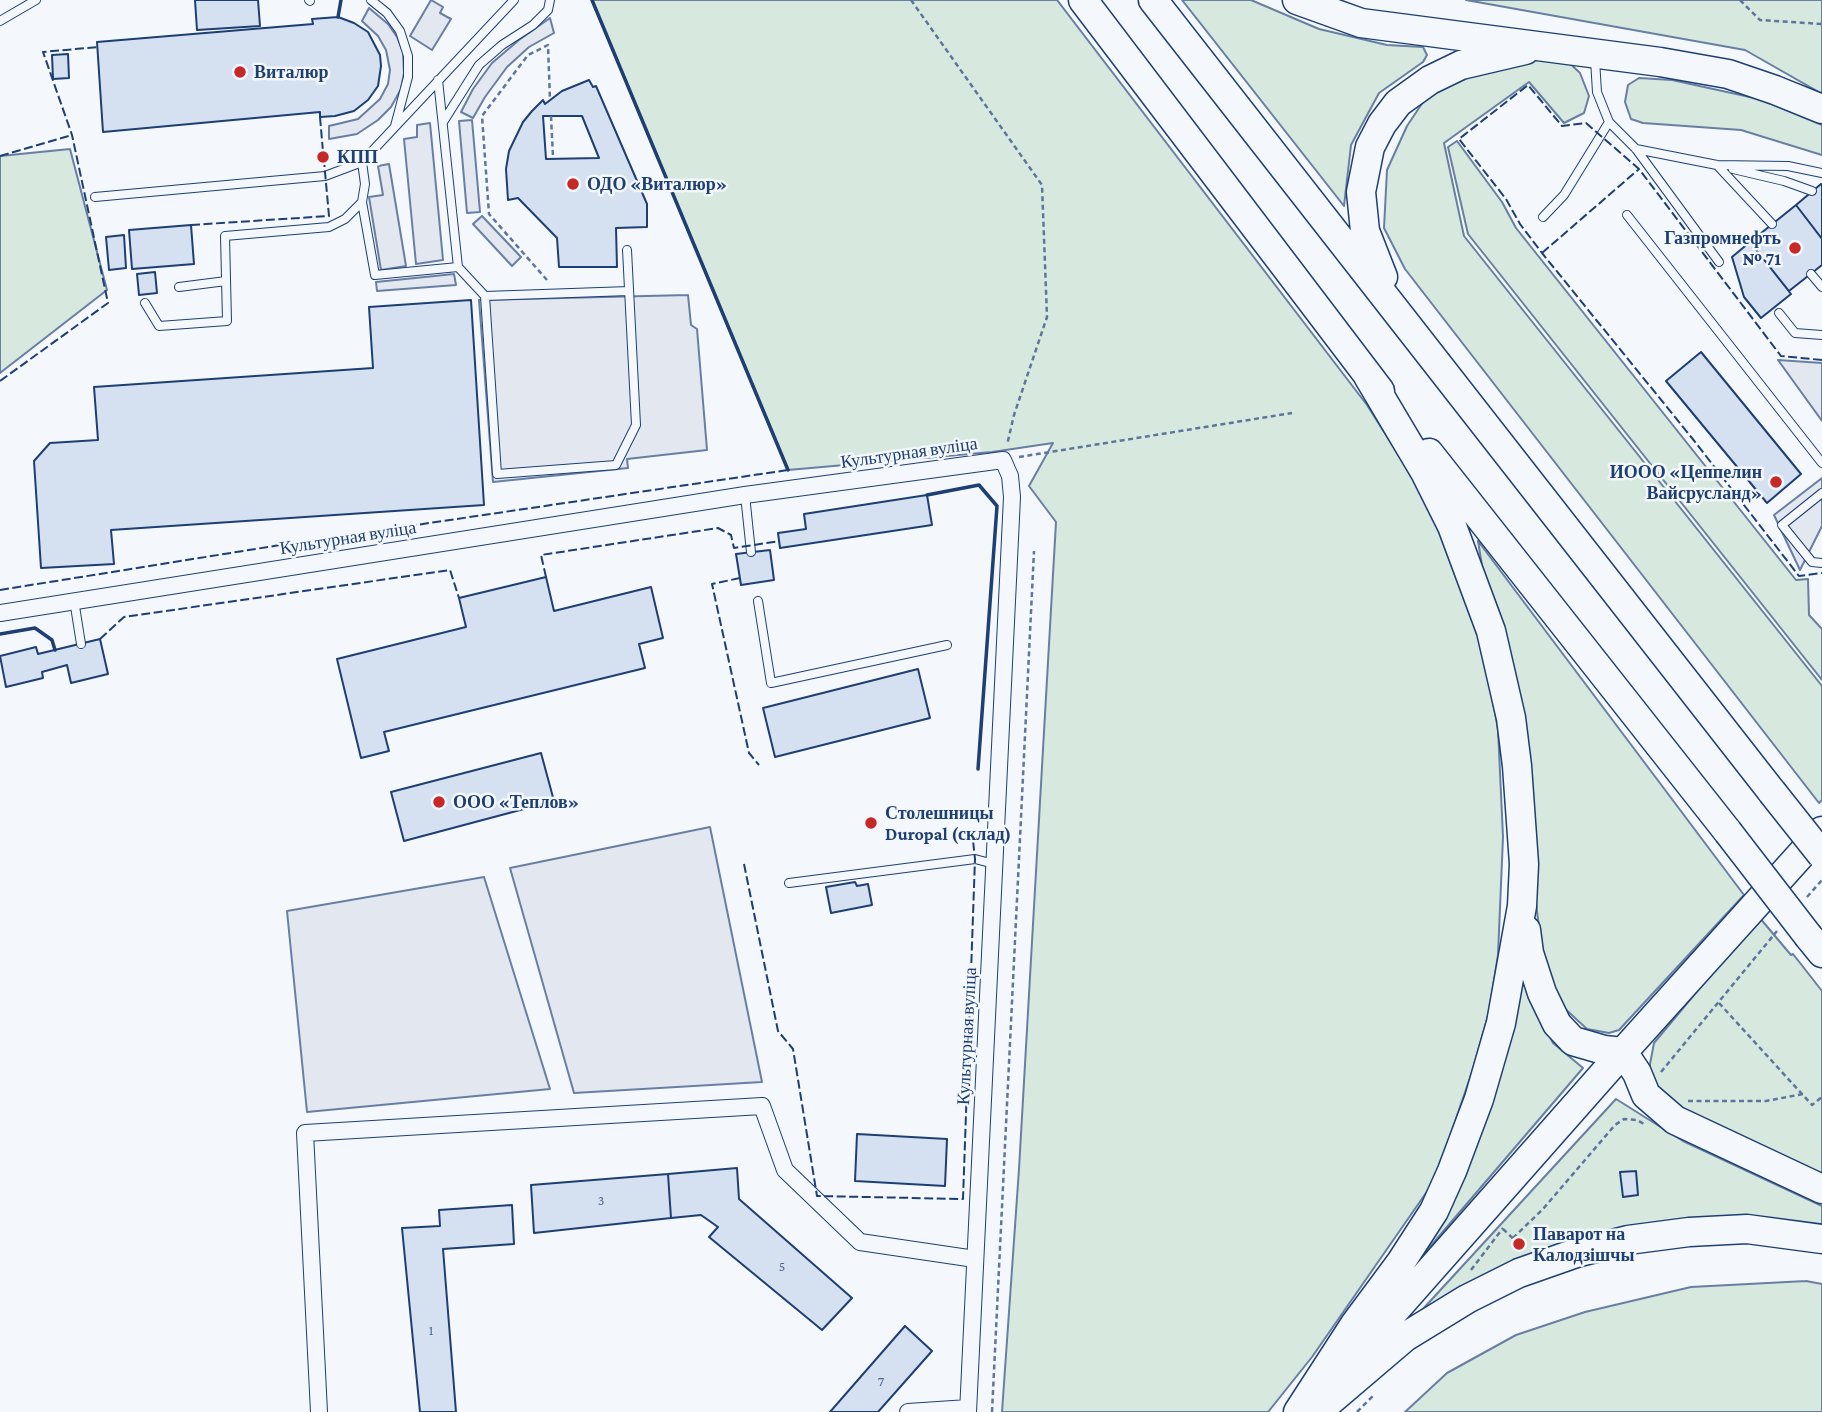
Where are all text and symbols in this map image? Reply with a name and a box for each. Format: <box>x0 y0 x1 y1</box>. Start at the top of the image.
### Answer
place label: Виталюр <box>254 61 328 83</box>
marker: Виталюр <box>232 64 248 80</box>
place label: КПП <box>337 146 378 168</box>
marker: КПП <box>315 149 331 165</box>
place label: ОДО «Виталюр» <box>587 173 727 195</box>
marker: ОДО «Виталюр» <box>565 176 581 192</box>
place label: Газпромнефть № 71 <box>1664 227 1781 270</box>
marker: Газпромнефть № 71 <box>1787 240 1803 256</box>
street label: Культурная вуліца <box>839 433 979 473</box>
place label: ИООО «Цеппелин Вайсрусланд» <box>1610 461 1762 504</box>
marker: ИООО «Цеппелин Вайсрусланд» <box>1768 474 1784 490</box>
street label: Культурная вуліца <box>278 517 418 559</box>
place label: ООО «Теплов» <box>453 791 579 813</box>
marker: ООО «Теплов» <box>431 794 447 810</box>
place label: Столешницы Duropal (склад) <box>885 802 1011 844</box>
marker: Столешницы Duropal (склад) <box>863 815 879 831</box>
street label: Культурная вуліца <box>953 967 981 1105</box>
house number: 3 <box>598 1193 604 1209</box>
place label: Паварот на Калодзішчы <box>1533 1223 1635 1266</box>
marker: Паварот на Калодзішчы <box>1511 1236 1527 1252</box>
house number: 5 <box>779 1259 785 1275</box>
house number: 1 <box>429 1323 433 1339</box>
house number: 7 <box>878 1374 884 1390</box>

